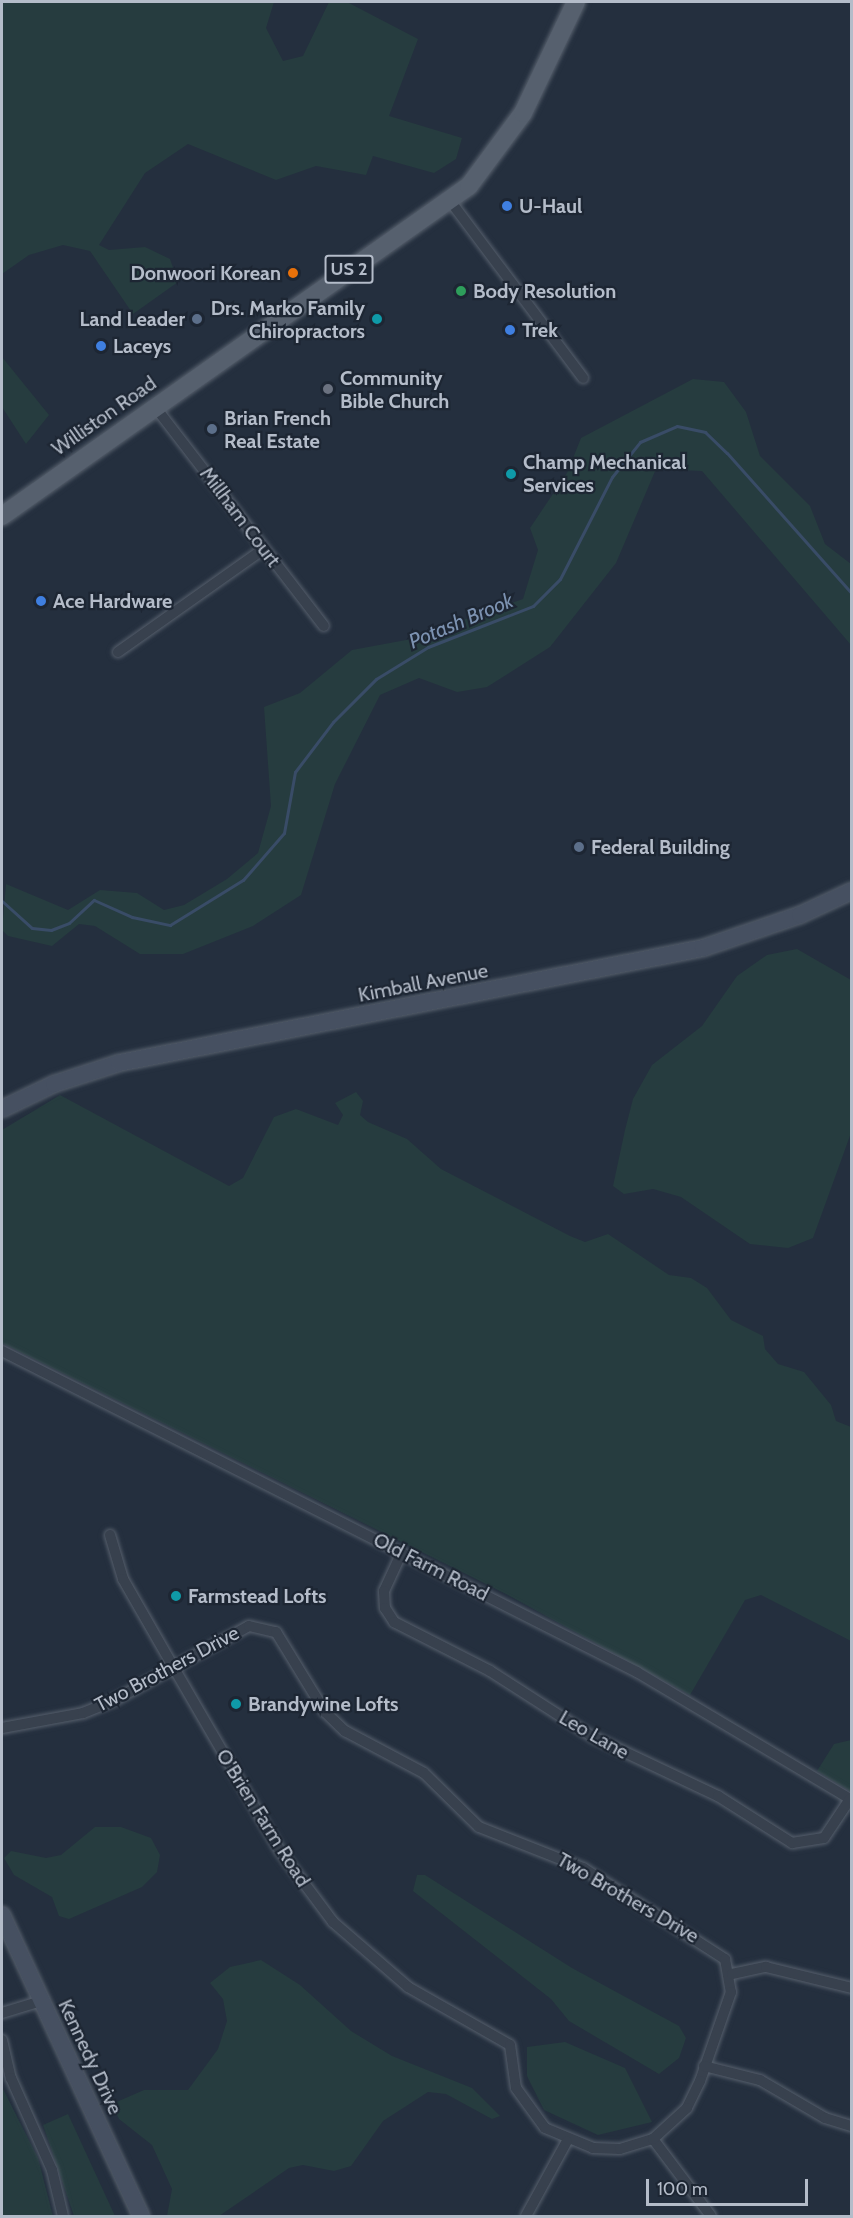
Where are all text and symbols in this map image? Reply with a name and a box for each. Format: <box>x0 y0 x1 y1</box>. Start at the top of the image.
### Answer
place label: U-Haul <box>519 194 582 218</box>
marker: U-Haul <box>500 199 514 213</box>
road number: US 2 <box>324 254 374 284</box>
place label: Donwoori Korean <box>130 261 281 285</box>
marker: Donwoori Korean <box>286 266 300 280</box>
place label: Body Resolution <box>473 279 616 303</box>
marker: Body Resolution <box>454 284 468 298</box>
place label: Drs. Marko Family Chiropractors <box>211 296 365 343</box>
place label: Land Leader <box>80 307 185 331</box>
marker: Land Leader <box>190 312 204 326</box>
marker: Drs. Marko Family Chiropractors <box>370 312 384 326</box>
place label: Trek <box>522 318 558 342</box>
marker: Trek <box>503 323 517 337</box>
place label: Laceys <box>113 334 171 358</box>
marker: Laceys <box>94 339 108 353</box>
place label: Community Bible Church <box>340 366 449 413</box>
street label: Williston Road <box>47 371 161 461</box>
marker: Community Bible Church <box>321 382 335 396</box>
place label: Brian French Real Estate <box>224 406 331 453</box>
marker: Brian French Real Estate <box>205 422 219 436</box>
place label: Champ Mechanical Services <box>523 450 686 497</box>
street label: Millham Court <box>195 462 285 572</box>
marker: Champ Mechanical Services <box>504 467 518 481</box>
water label: Potash Brook <box>405 588 517 654</box>
place label: Ace Hardware <box>53 589 172 613</box>
marker: Ace Hardware <box>34 594 48 608</box>
place label: Federal Building <box>591 835 730 859</box>
marker: Federal Building <box>572 840 586 854</box>
street label: Kimball Avenue <box>356 959 490 1007</box>
street label: Old Farm Road <box>369 1528 493 1606</box>
place label: Farmstead Lofts <box>188 1584 326 1608</box>
marker: Farmstead Lofts <box>169 1589 183 1603</box>
street label: Two Brothers Drive <box>91 1621 243 1717</box>
place label: Brandywine Lofts <box>248 1692 398 1716</box>
marker: Brandywine Lofts <box>229 1697 243 1711</box>
street label: Leo Lane <box>555 1705 633 1765</box>
street label: O'Brien Farm Road <box>211 1745 315 1891</box>
street label: Two Brothers Drive <box>553 1848 703 1948</box>
street label: Kennedy Drive <box>53 1996 127 2118</box>
scale bar <box>649 2167 811 2205</box>
text: 100 m <box>657 2178 708 2200</box>

